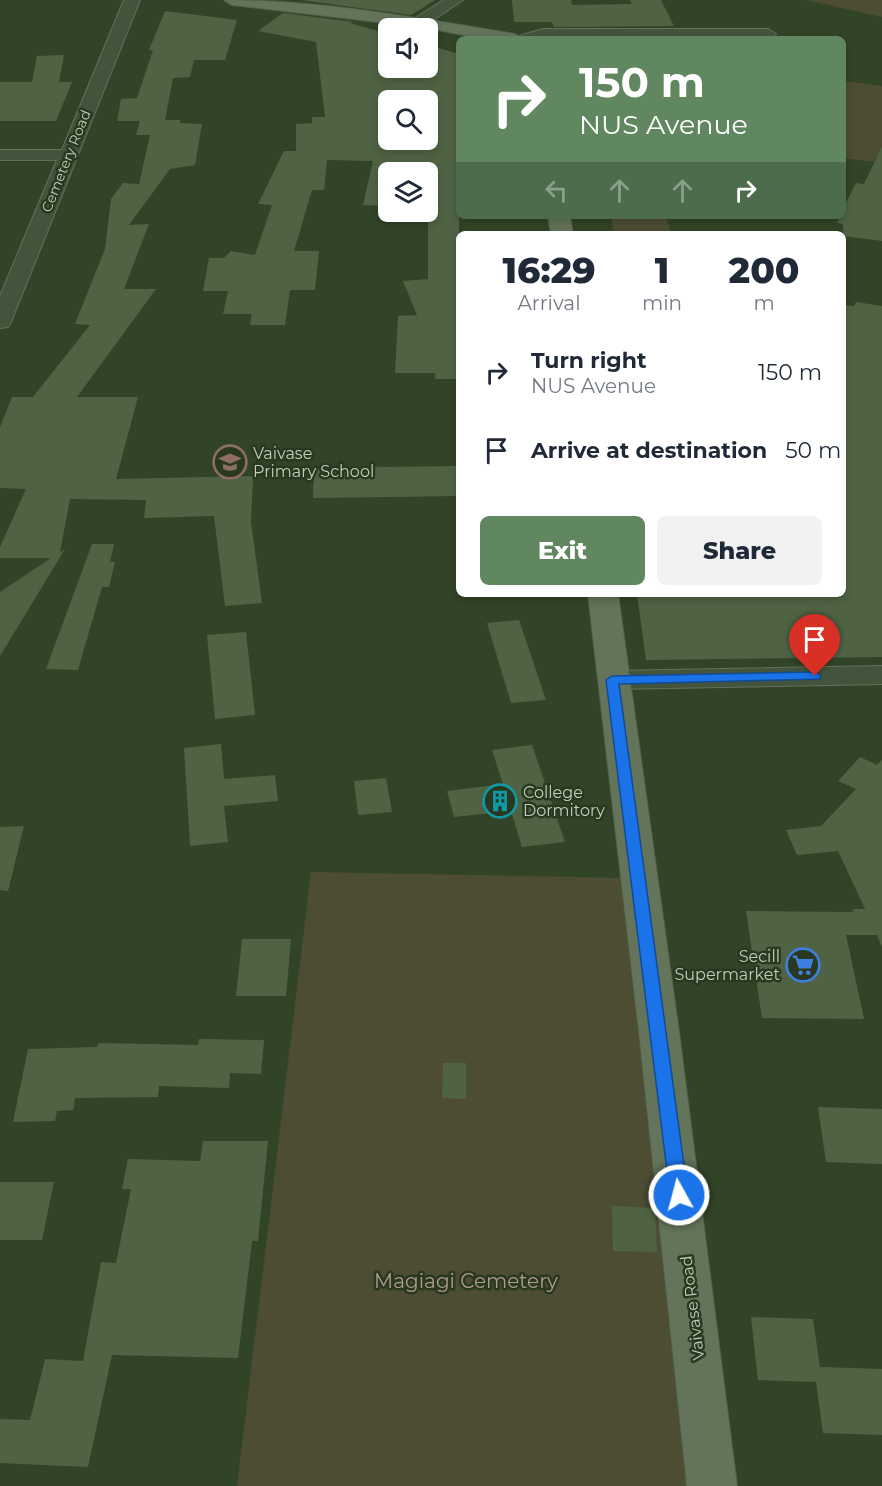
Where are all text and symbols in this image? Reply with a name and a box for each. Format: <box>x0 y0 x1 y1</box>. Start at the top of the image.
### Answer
map controls <box>378 18 438 222</box>
button: sound <box>378 18 438 78</box>
text: 150 m <box>579 56 705 108</box>
icon: right <box>480 60 558 138</box>
button: search <box>378 90 438 150</box>
street label: Cemetery Road <box>37 107 95 215</box>
text: NUS Avenue <box>579 108 748 141</box>
button: layers <box>378 162 438 222</box>
icon: left <box>540 174 573 207</box>
icon: ahead <box>603 174 636 207</box>
icon: ahead <box>666 174 699 207</box>
icon: right <box>729 174 762 207</box>
text: 16:29 <box>502 248 596 292</box>
text: 1 <box>655 248 669 292</box>
text: 200 <box>729 248 799 292</box>
text: Arrival <box>517 291 581 315</box>
text: min <box>642 291 682 315</box>
text: m <box>753 291 775 315</box>
text: Turn right <box>531 347 646 374</box>
icon: right <box>480 356 513 389</box>
text: 150 m <box>758 359 822 386</box>
text: NUS Avenue <box>531 374 656 398</box>
icon: arrive <box>480 434 513 467</box>
text: Arrive at destination <box>531 437 767 464</box>
text: 50 m <box>785 437 841 464</box>
school or university icon: Vaivase Primary School <box>212 444 248 480</box>
place label: Vaivase Primary School <box>253 444 374 481</box>
button: Exit <box>480 516 645 585</box>
button: Share <box>657 516 822 585</box>
pin <box>789 614 840 676</box>
icon: arrive <box>798 623 831 656</box>
building icon: College Dormitory <box>482 783 518 819</box>
place label: College Dormitory <box>523 783 605 820</box>
place label: Secill Supermarket <box>675 947 780 984</box>
supermarket icon: Secill Supermarket <box>785 947 821 983</box>
position arrow <box>647 1163 711 1227</box>
street label: Vaivase Road <box>677 1255 708 1361</box>
park label: Magiagi Cemetery <box>374 1269 558 1293</box>

